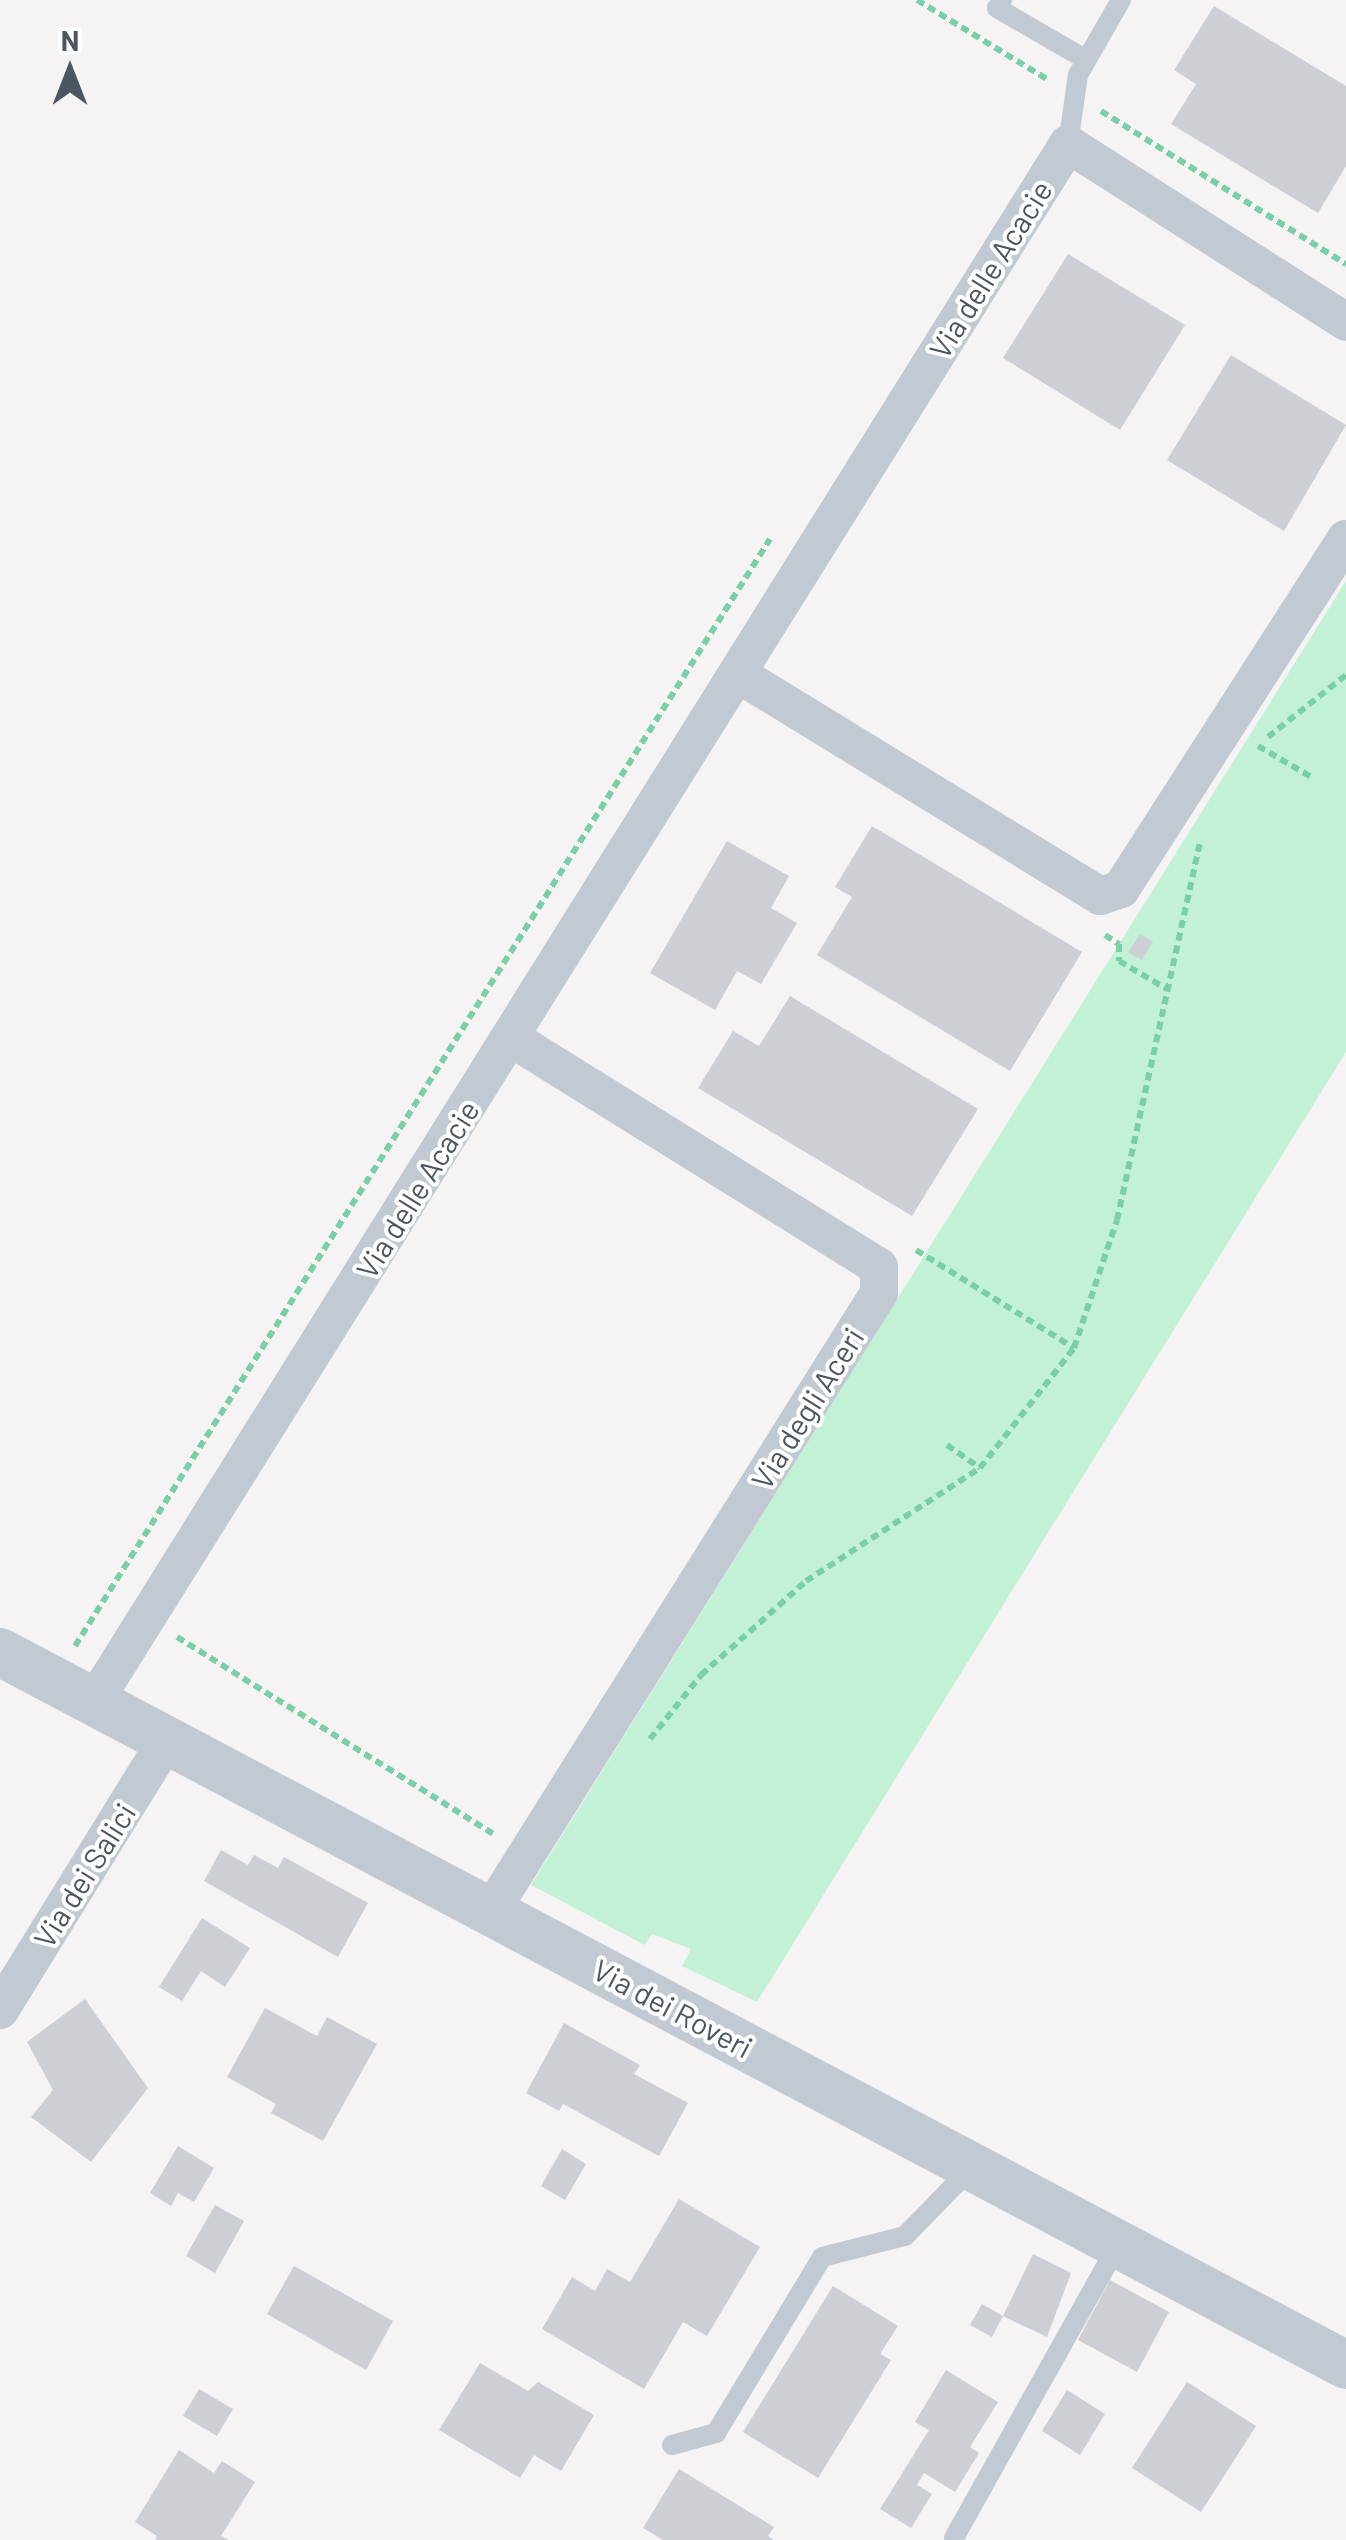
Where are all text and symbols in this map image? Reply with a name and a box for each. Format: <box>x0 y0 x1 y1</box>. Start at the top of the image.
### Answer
north arrow <box>20 20 120 120</box>
text: N <box>61 23 79 57</box>
street label: Via delle Acacie <box>921 173 1059 365</box>
street label: Via delle Acacie <box>348 1093 486 1285</box>
street label: Via degli Aceri <box>743 1321 871 1495</box>
street label: Via dei Salici <box>25 1796 143 1954</box>
street label: Via dei Roveri <box>587 1951 759 2065</box>

